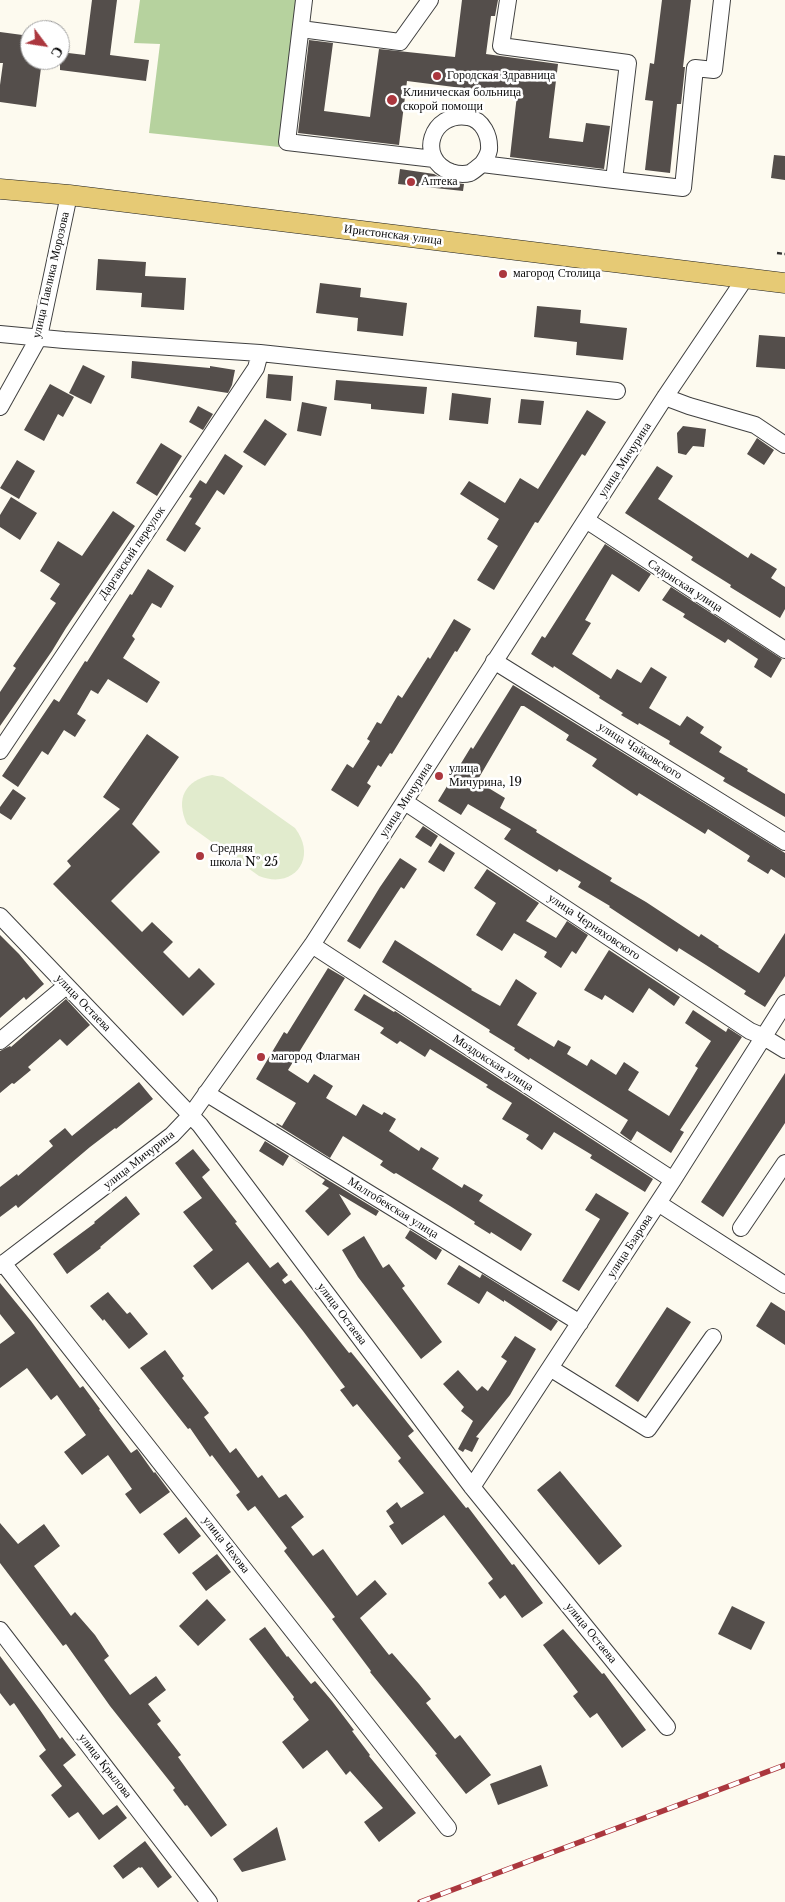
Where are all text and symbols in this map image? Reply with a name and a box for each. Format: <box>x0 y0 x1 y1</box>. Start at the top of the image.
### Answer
north arrow <box>20 20 70 70</box>
text: С <box>47 43 67 61</box>
place label: Городская Здравница <box>447 69 555 83</box>
marker: Городская Здравница <box>431 70 443 82</box>
place label: Клиническая больница скорой помощи <box>403 86 521 114</box>
marker: Клиническая больница скорой помощи <box>385 93 399 107</box>
place label: Аптека <box>421 175 458 189</box>
marker: Аптека <box>405 176 417 188</box>
street label: улица Павлика Морозова <box>29 210 73 340</box>
street label: Иристонская улица <box>343 222 443 248</box>
place label: магород Столица <box>513 267 601 281</box>
marker: магород Столица <box>497 268 509 280</box>
street label: улица Мичурина <box>595 420 655 500</box>
street label: Даргавский переулок <box>96 504 168 602</box>
street label: Садонская улица <box>645 556 725 616</box>
street label: улица Чайковского <box>595 719 685 783</box>
street label: улица Мичурина <box>376 760 436 840</box>
place label: улица Мичурина, 19 <box>449 762 522 790</box>
marker: улица Мичурина, 19 <box>433 770 445 782</box>
place label: Средняя школа № 25 <box>210 842 278 870</box>
marker: Средняя школа № 25 <box>194 850 206 862</box>
street label: улица Черняховского <box>545 891 643 963</box>
street label: улица Остаева <box>52 971 114 1035</box>
street label: Моздокская улица <box>450 1032 536 1094</box>
place label: магород Флагман <box>271 1050 360 1064</box>
marker: магород Флагман <box>255 1051 267 1063</box>
street label: улица Мичурина <box>101 1128 177 1192</box>
street label: Малгобекская улица <box>345 1174 441 1242</box>
street label: улица Бзарова <box>604 1212 656 1280</box>
street label: улица Остаева <box>314 1280 370 1348</box>
street label: улица Чехова <box>199 1514 253 1576</box>
street label: улица Остаева <box>562 1600 620 1666</box>
street label: улица Крылова <box>75 1731 135 1801</box>

